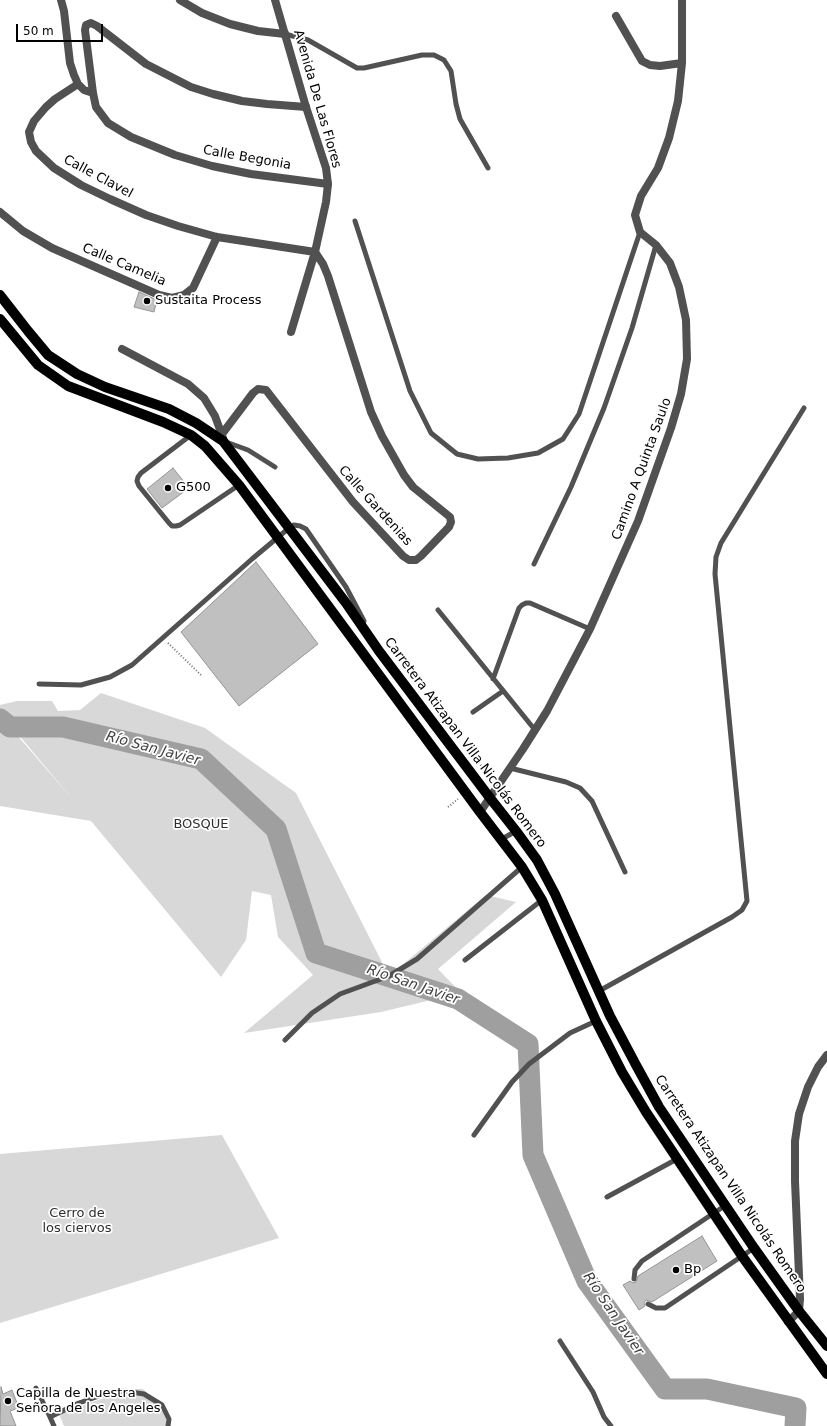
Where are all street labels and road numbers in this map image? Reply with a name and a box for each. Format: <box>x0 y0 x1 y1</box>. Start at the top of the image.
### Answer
street label: Avenida De Las Flores <box>290 28 344 170</box>
street label: Calle Begonia <box>202 143 292 173</box>
street label: Calle Clavel <box>61 152 135 202</box>
street label: Calle Camelia <box>80 240 168 290</box>
street label: Camino A Quinta Saulo <box>609 396 675 542</box>
street label: Calle Gardenias <box>335 463 415 549</box>
street label: Carretera Atizapan Villa Nicolás Romero <box>381 635 549 851</box>
street label: Carretera Atizapan Villa Nicolás Romero <box>651 1072 809 1296</box>

